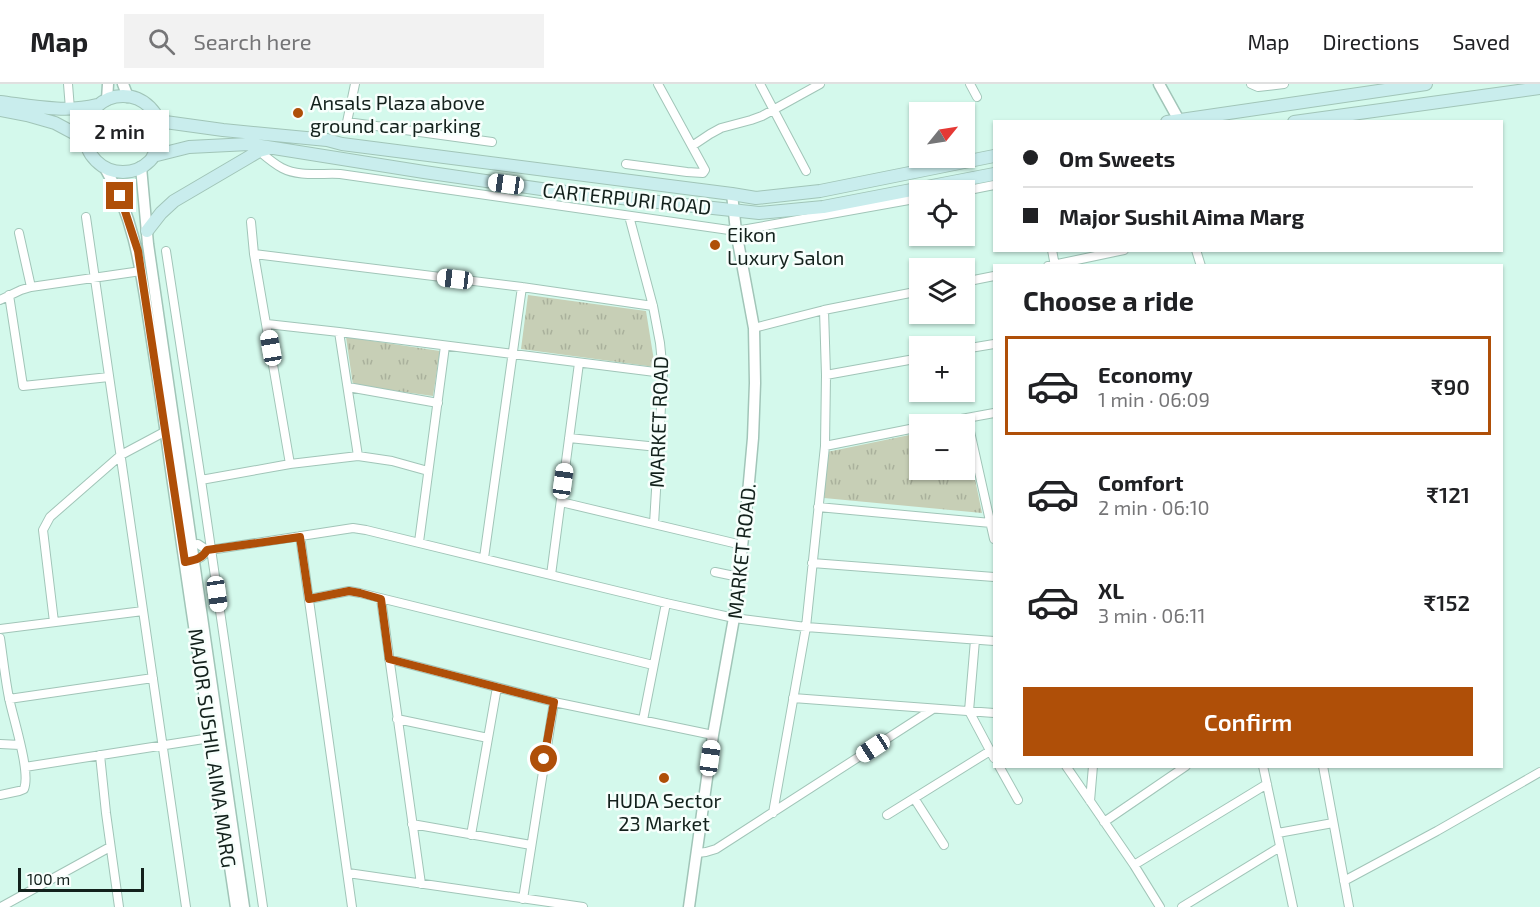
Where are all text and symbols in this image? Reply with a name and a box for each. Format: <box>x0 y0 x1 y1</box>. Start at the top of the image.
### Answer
search box <box>124 14 544 68</box>
text: Map <box>30 24 88 58</box>
icon: search <box>145 25 178 58</box>
text: Search here <box>193 28 312 54</box>
text: Map <box>1247 29 1290 54</box>
text: Directions <box>1323 29 1419 54</box>
text: Saved <box>1452 29 1510 54</box>
place label: Ansals Plaza above ground car parking <box>310 90 485 137</box>
north arrow <box>909 102 975 168</box>
map controls <box>909 102 975 480</box>
marker: Ansals Plaza above ground car parking <box>291 106 305 120</box>
callout: 2 min <box>70 109 170 151</box>
text: 2 min <box>94 119 145 143</box>
text: Om Sweets <box>1059 145 1175 171</box>
car <box>487 173 525 195</box>
street label: CARTERPURI ROAD <box>541 177 713 219</box>
button: locate <box>909 180 975 246</box>
route end <box>106 182 133 209</box>
text: Major Sushil Aima Marg <box>1059 203 1304 229</box>
place label: Eikon Luxury Salon <box>727 222 844 269</box>
marker: Eikon Luxury Salon <box>708 238 722 252</box>
button: layers <box>909 258 975 324</box>
car <box>436 268 474 290</box>
text: Choose a ride <box>1023 284 1194 316</box>
car <box>259 329 283 367</box>
button: + <box>909 336 975 402</box>
street label: MARKET ROAD <box>644 356 672 488</box>
icon: car <box>1026 359 1080 413</box>
text: Economy <box>1098 361 1193 387</box>
text: ₹90 <box>1431 373 1470 399</box>
text: 1 min · 06:09 <box>1098 387 1210 411</box>
button: − <box>909 414 975 480</box>
car <box>552 462 574 500</box>
icon: car <box>1026 467 1080 521</box>
text: Comfort <box>1098 469 1183 495</box>
text: ₹121 <box>1426 481 1470 507</box>
street label: MARKET ROAD. <box>722 482 760 620</box>
text: 2 min · 06:10 <box>1098 495 1210 519</box>
car <box>206 575 228 613</box>
icon: car <box>1026 575 1080 629</box>
text: XL <box>1098 577 1124 603</box>
text: ₹152 <box>1423 589 1470 615</box>
text: 3 min · 06:11 <box>1098 603 1205 627</box>
street label: MAJOR SUSHIL AIMA MARG <box>184 627 242 869</box>
button: Confirm <box>1023 687 1473 756</box>
car <box>853 731 893 765</box>
car <box>699 739 721 777</box>
route start <box>530 745 557 772</box>
marker: HUDA Sector 23 Market <box>657 771 671 785</box>
place label: HUDA Sector 23 Market <box>606 788 722 835</box>
scale bar <box>18 865 144 892</box>
text: 100 m <box>27 869 70 888</box>

